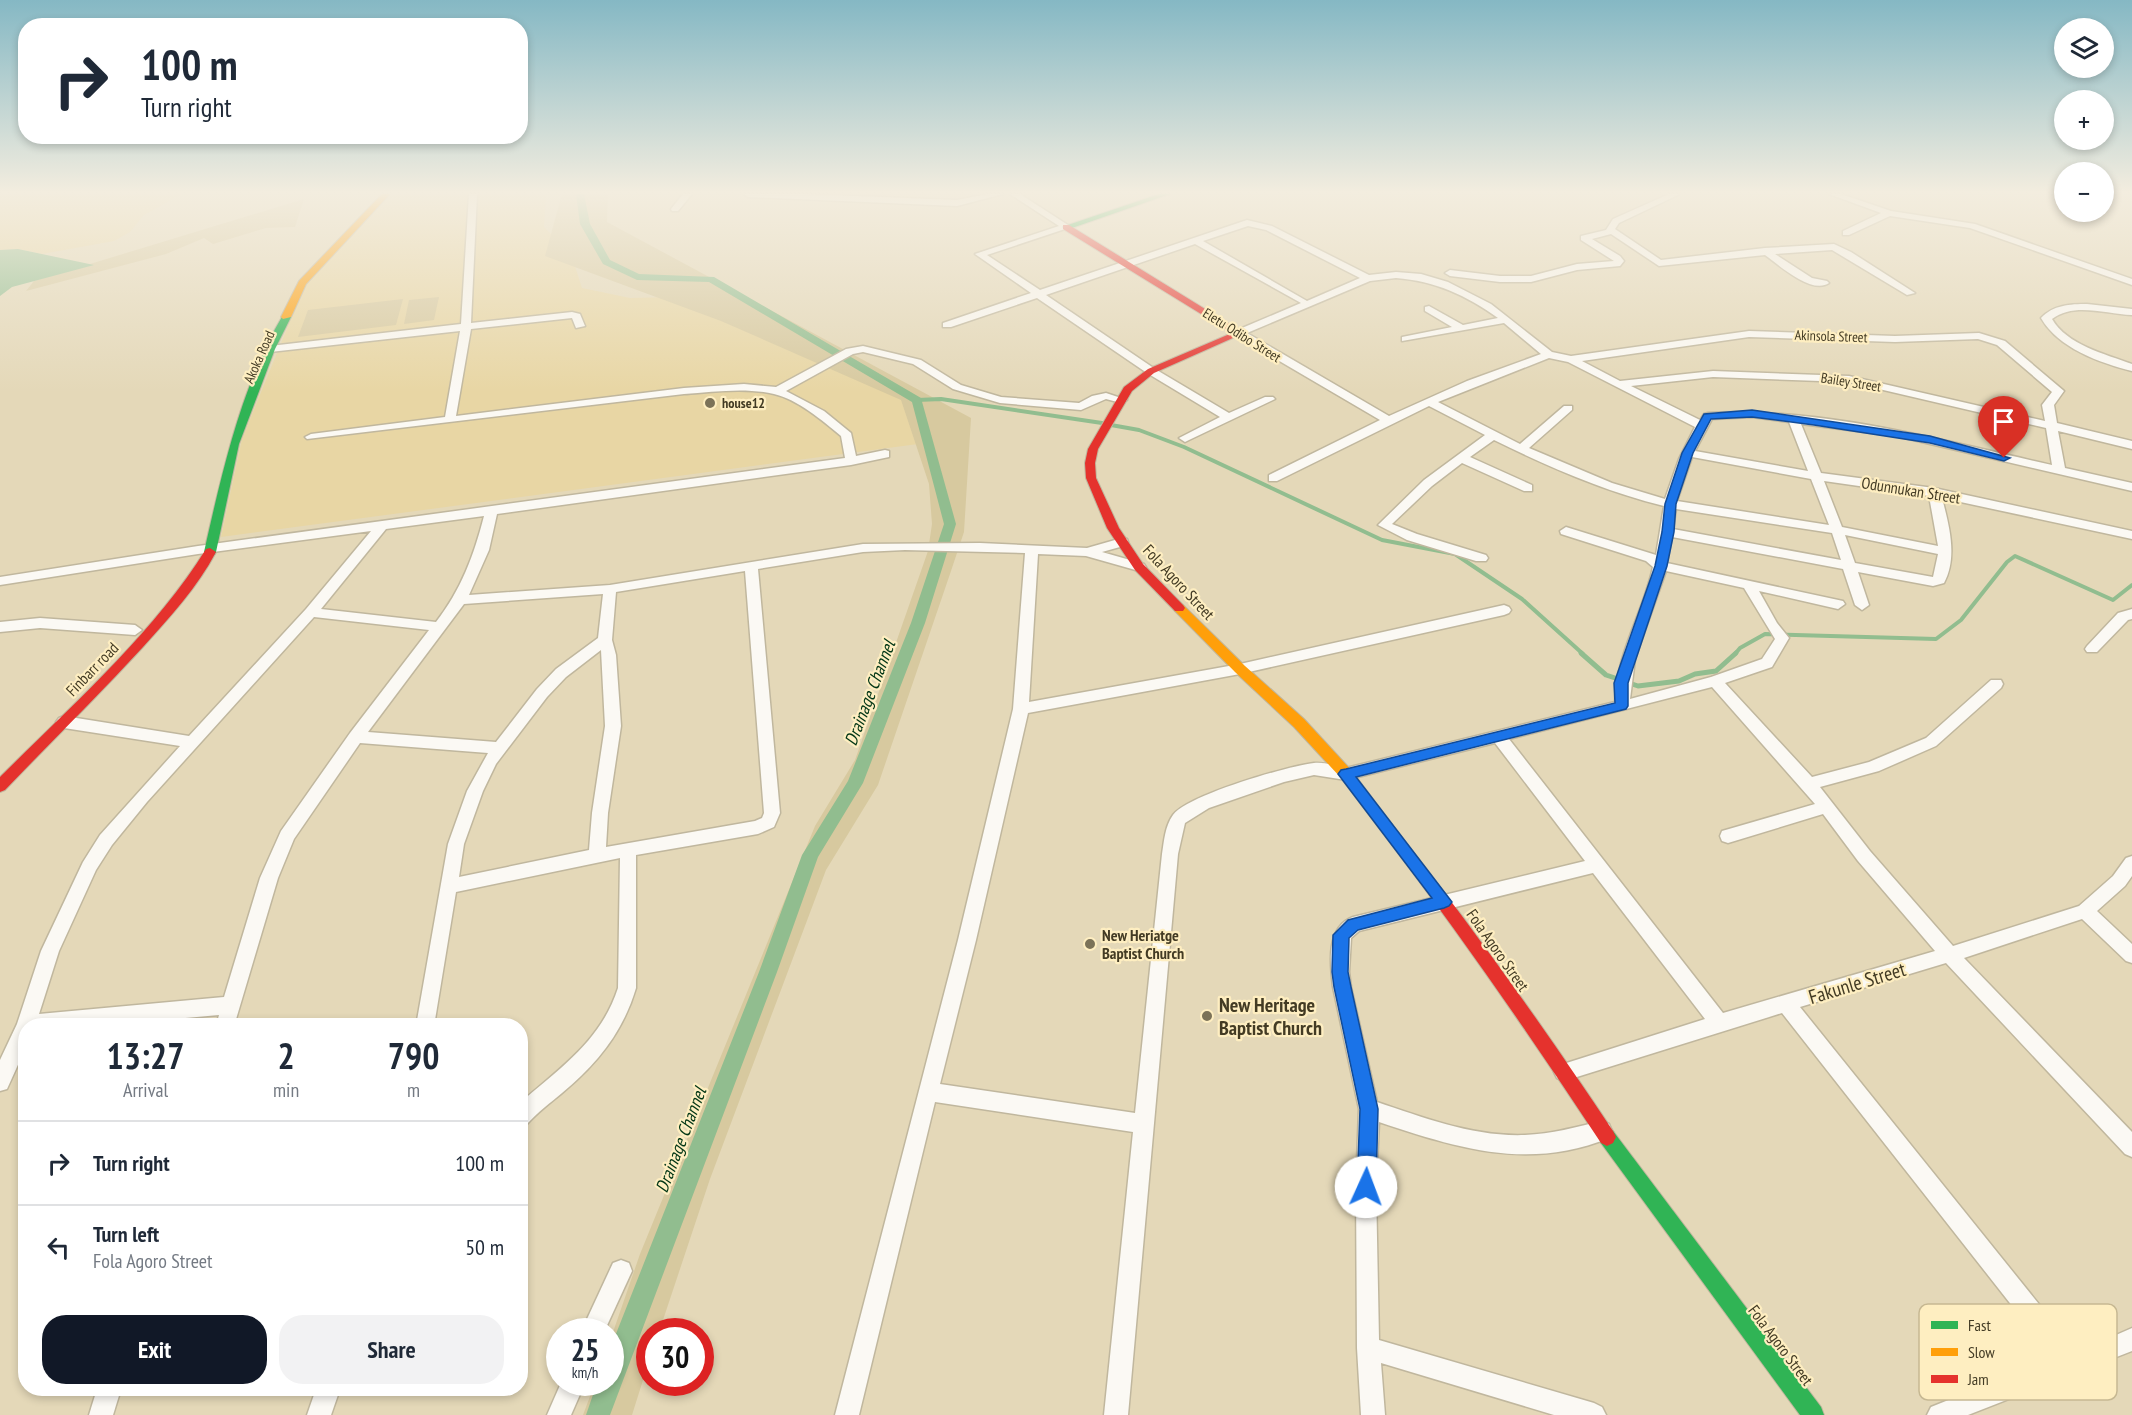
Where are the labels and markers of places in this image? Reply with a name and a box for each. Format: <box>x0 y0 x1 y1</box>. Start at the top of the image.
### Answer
place label: house12 <box>722 394 765 412</box>
marker: house12 <box>703 396 717 410</box>
pin <box>1978 396 2029 458</box>
place label: New Heriatge Baptist Church <box>1102 925 1184 963</box>
marker: New Heriatge Baptist Church <box>1083 937 1097 951</box>
place label: New Heritage Baptist Church <box>1219 992 1322 1041</box>
marker: New Heritage Baptist Church <box>1200 1009 1214 1023</box>

